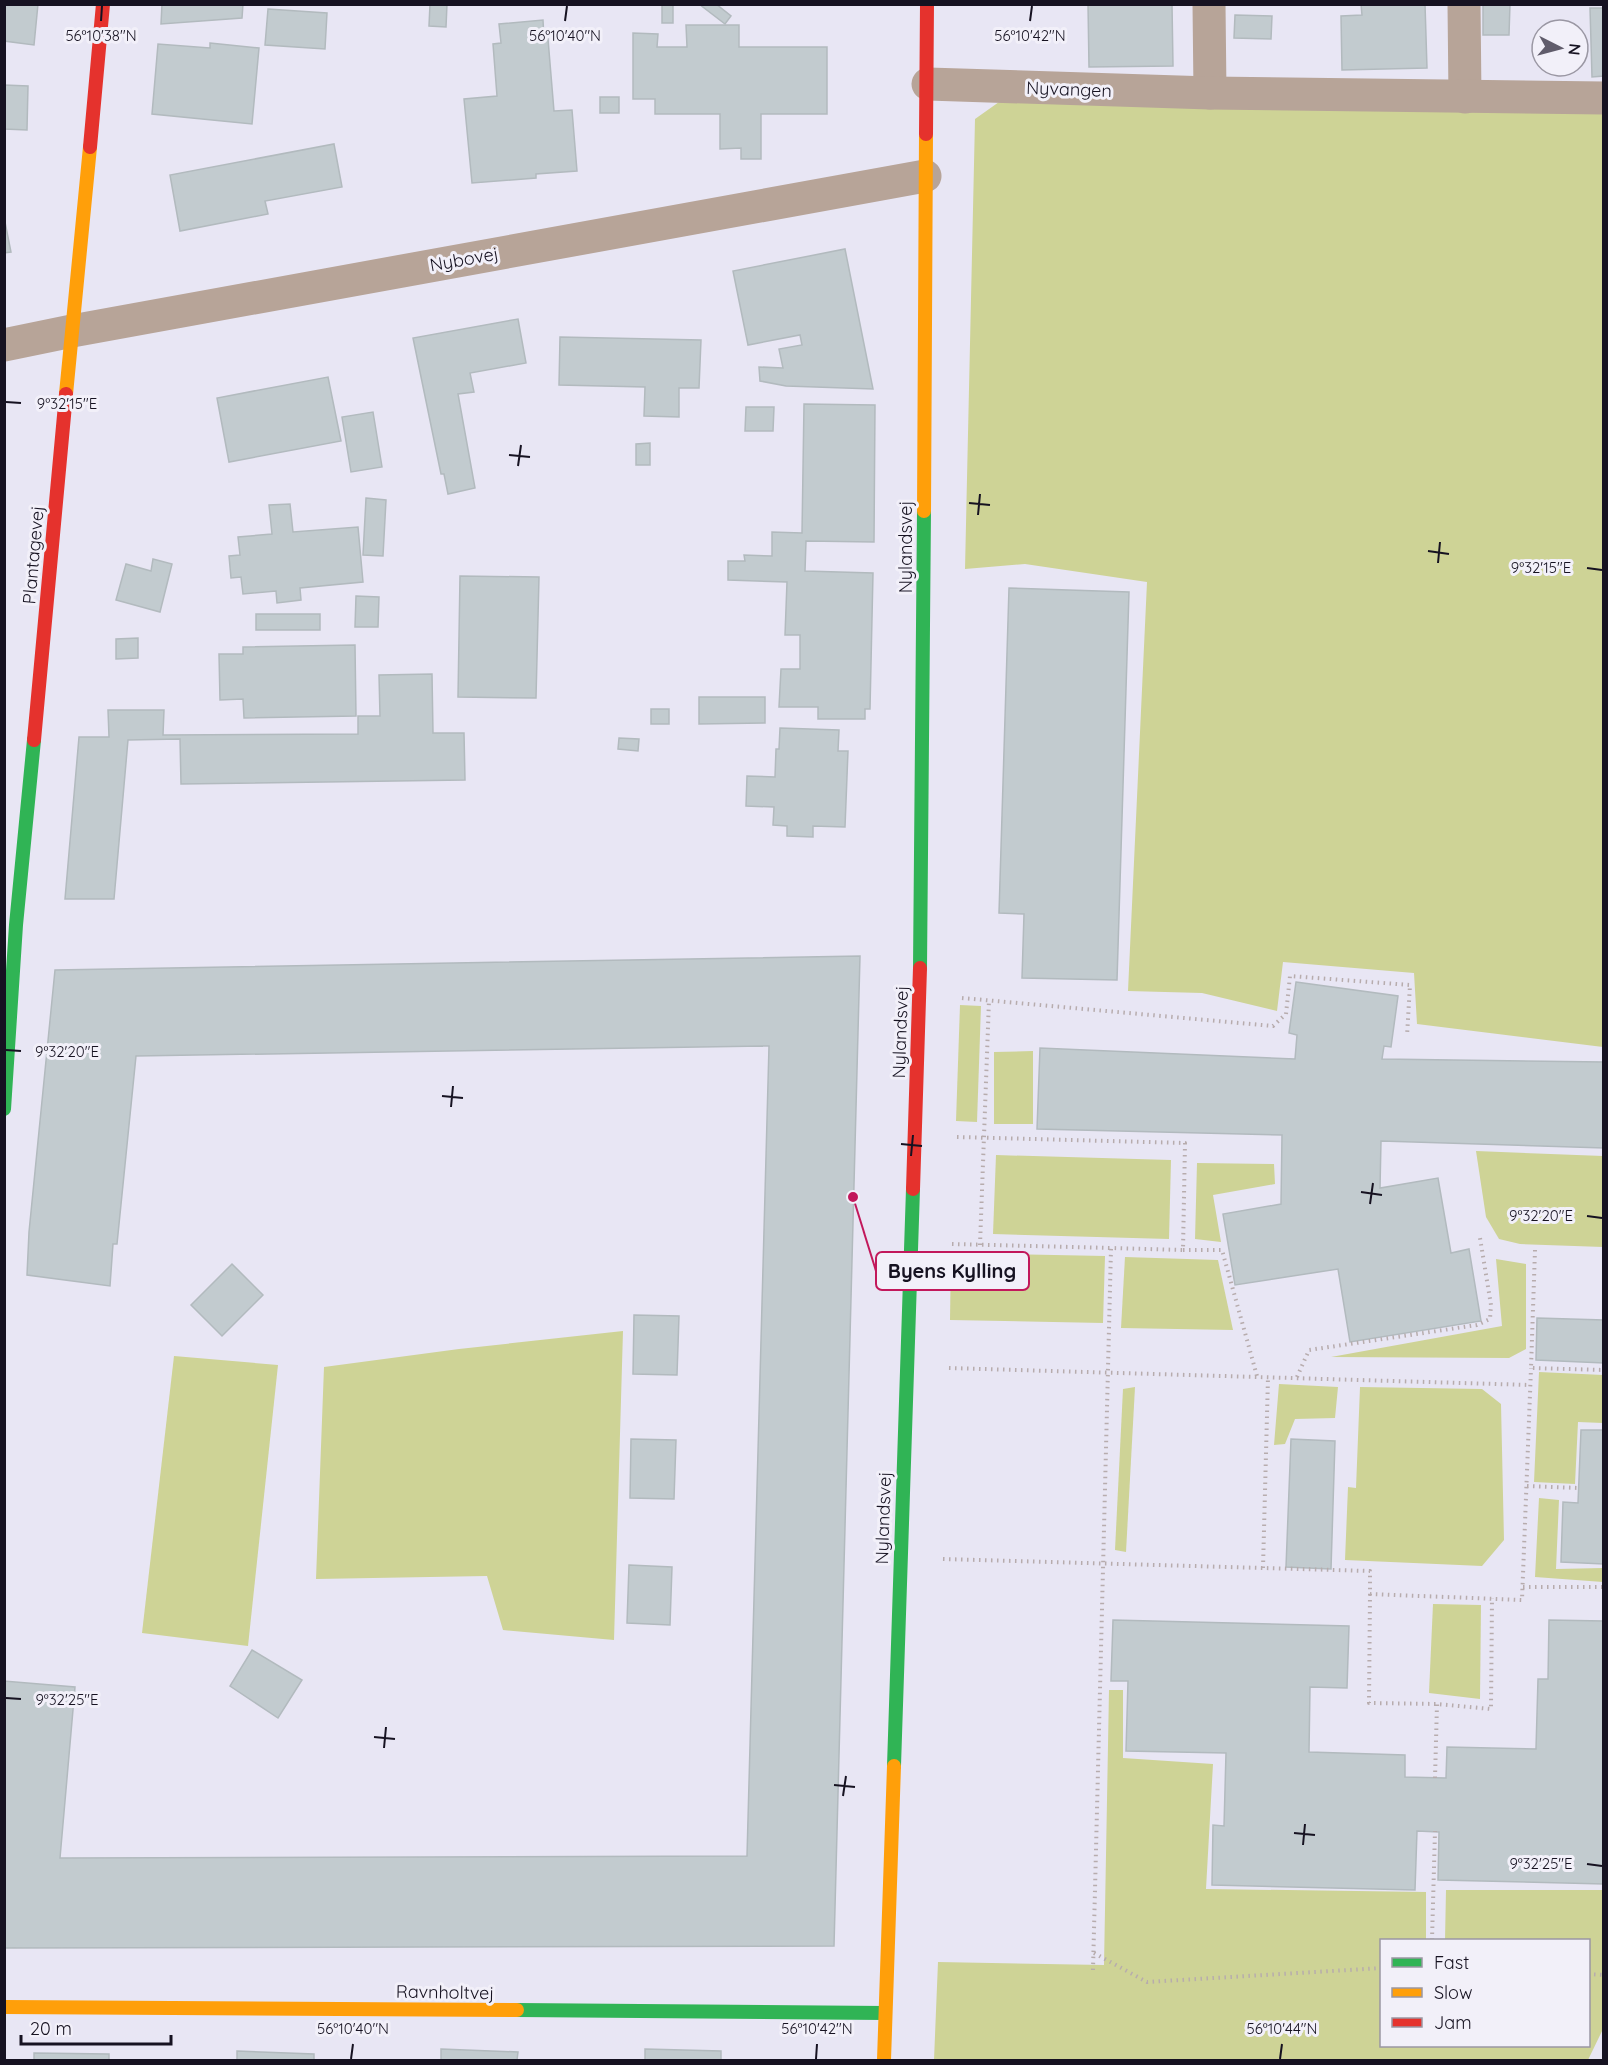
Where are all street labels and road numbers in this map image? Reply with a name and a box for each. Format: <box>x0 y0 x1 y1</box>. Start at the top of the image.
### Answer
street label: Nyvangen <box>1026 76 1112 102</box>
street label: Nybovej <box>428 242 500 276</box>
street label: Nylandsvej <box>894 501 917 593</box>
street label: Plantagevej <box>17 505 49 605</box>
street label: Nylandsvej <box>887 985 913 1079</box>
street label: Nylandsvej <box>870 1471 896 1565</box>
street label: Ravnholtvej <box>396 1980 494 2004</box>

